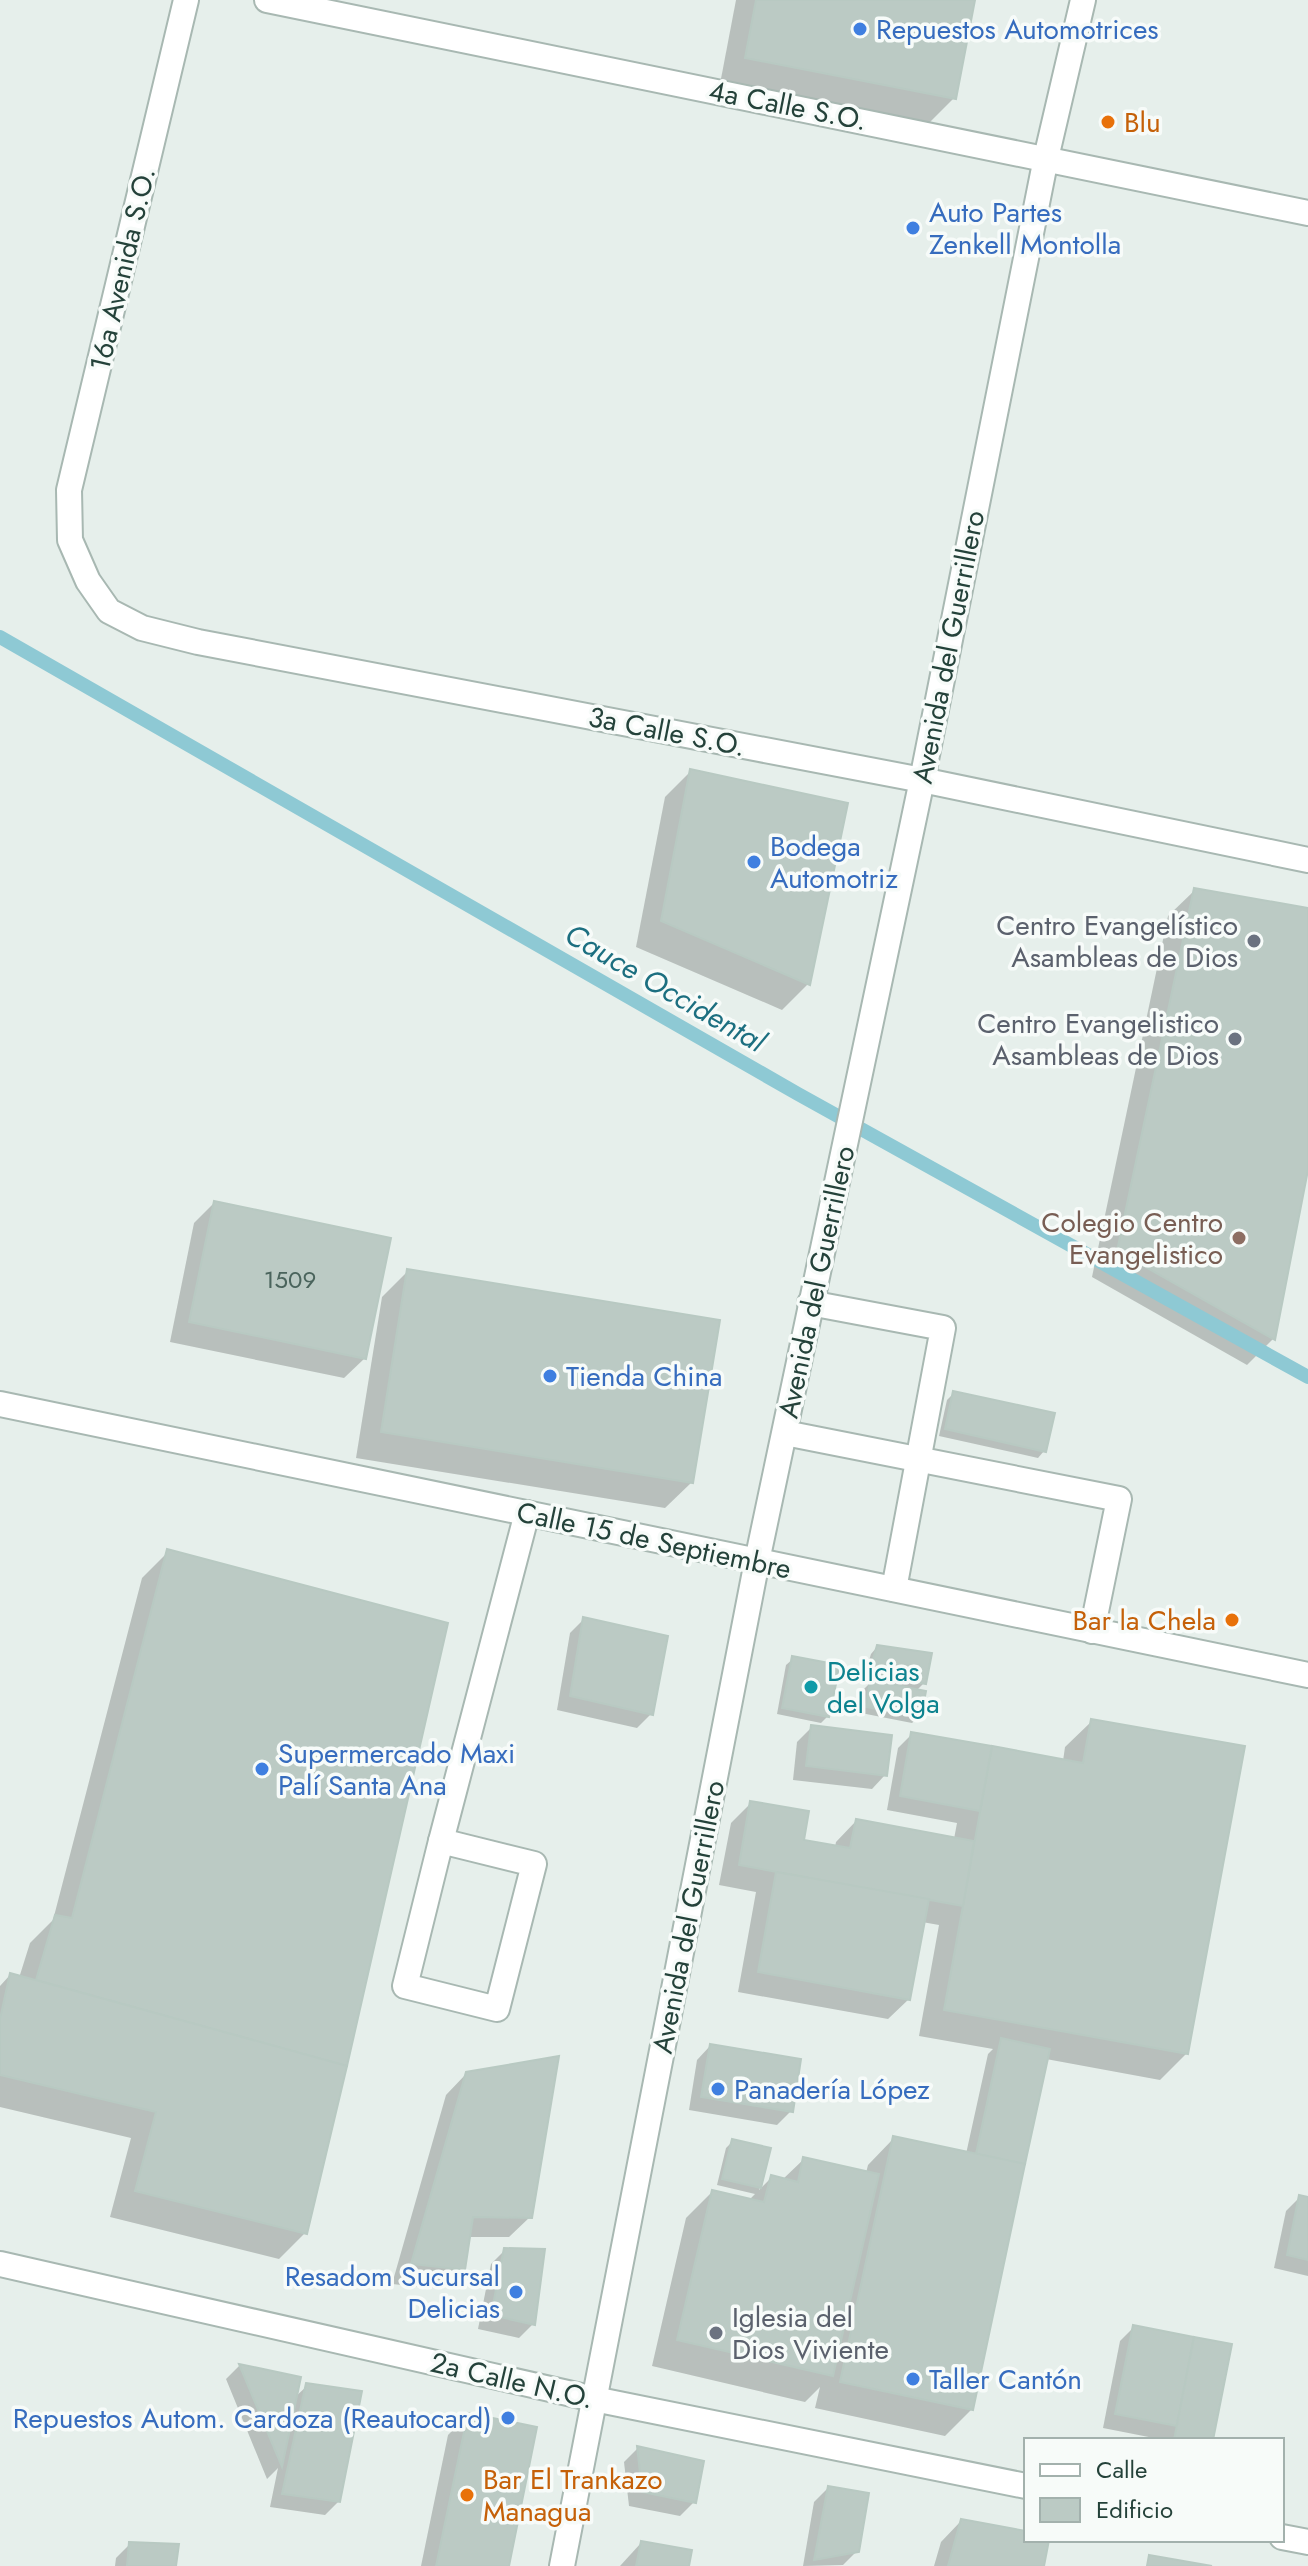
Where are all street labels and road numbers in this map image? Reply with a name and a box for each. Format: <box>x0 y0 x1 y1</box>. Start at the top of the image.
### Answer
street label: 4a Calle S.O. <box>705 70 870 141</box>
street label: 16a Avenida S.O. <box>79 164 166 375</box>
street label: Avenida del Guerrillero <box>902 507 995 787</box>
street label: 3a Calle S.O. <box>585 696 749 767</box>
street label: Avenida del Guerrillero <box>768 1142 865 1422</box>
street label: Calle 15 de Septiembre <box>513 1491 795 1590</box>
street label: Avenida del Guerrillero <box>642 1777 735 2057</box>
street label: 2a Calle N.O. <box>426 2342 597 2419</box>

